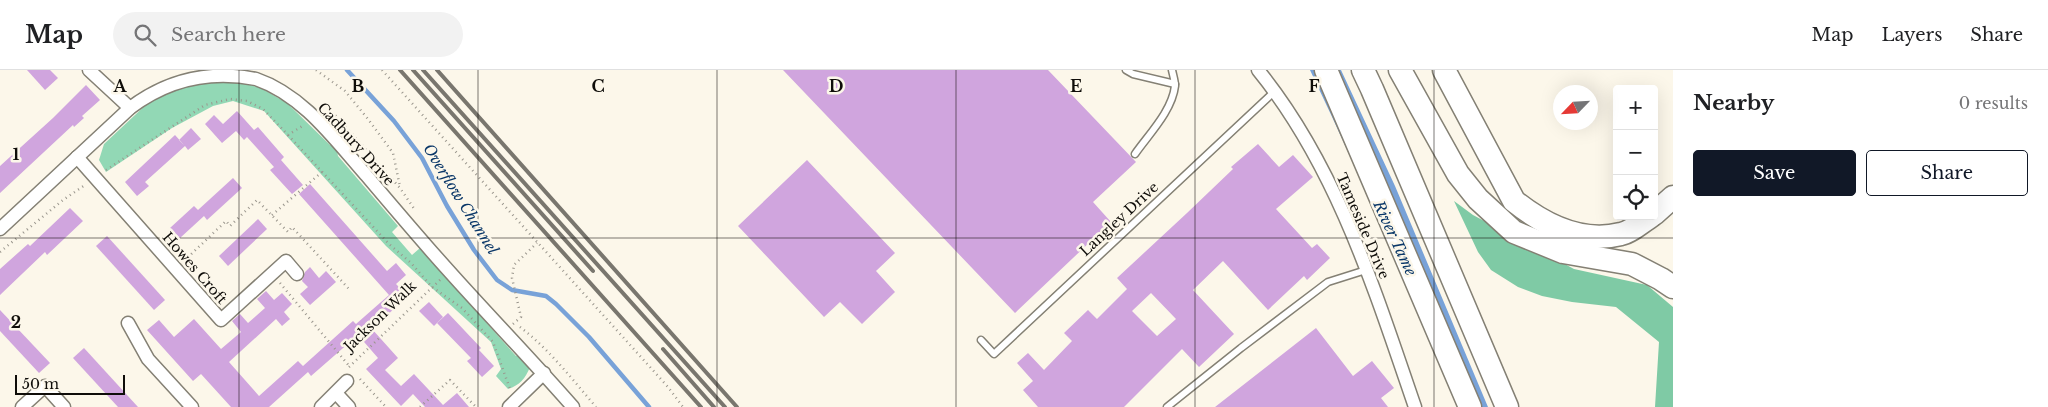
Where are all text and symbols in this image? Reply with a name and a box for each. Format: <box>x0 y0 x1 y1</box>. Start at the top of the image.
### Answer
search box <box>113 12 463 57</box>
text: Map <box>25 20 83 49</box>
icon: search <box>131 21 159 49</box>
text: Search here <box>171 23 286 46</box>
text: Map <box>1812 24 1853 46</box>
text: Layers <box>1881 24 1942 46</box>
text: Share <box>1970 24 2023 46</box>
text: A <box>113 76 128 96</box>
text: B <box>352 76 365 96</box>
text: C <box>591 76 605 96</box>
text: D <box>829 76 843 96</box>
text: E <box>1070 76 1082 96</box>
text: F <box>1308 76 1320 96</box>
north arrow <box>1553 85 1598 130</box>
map controls <box>1613 85 1658 220</box>
button: + <box>1613 85 1658 130</box>
text: Nearby <box>1693 90 1774 116</box>
text: 0 results <box>1959 93 2028 113</box>
street label: Cadbury Drive <box>314 99 398 189</box>
button: − <box>1613 130 1658 175</box>
water label: Overflow Channel <box>419 140 503 258</box>
text: 1 <box>13 144 20 164</box>
button: Save <box>1693 150 1856 196</box>
button: Share <box>1866 150 2028 196</box>
street label: Tameside Drive <box>1333 170 1393 282</box>
button: locate <box>1613 175 1658 220</box>
street label: Langley Drive <box>1076 178 1162 260</box>
water label: River Tame <box>1369 197 1421 279</box>
street label: Howes Croft <box>159 228 232 308</box>
street label: Jackson Walk <box>339 277 420 356</box>
text: 2 <box>11 312 21 332</box>
scale bar <box>15 372 125 395</box>
text: 50 m <box>22 375 59 393</box>

